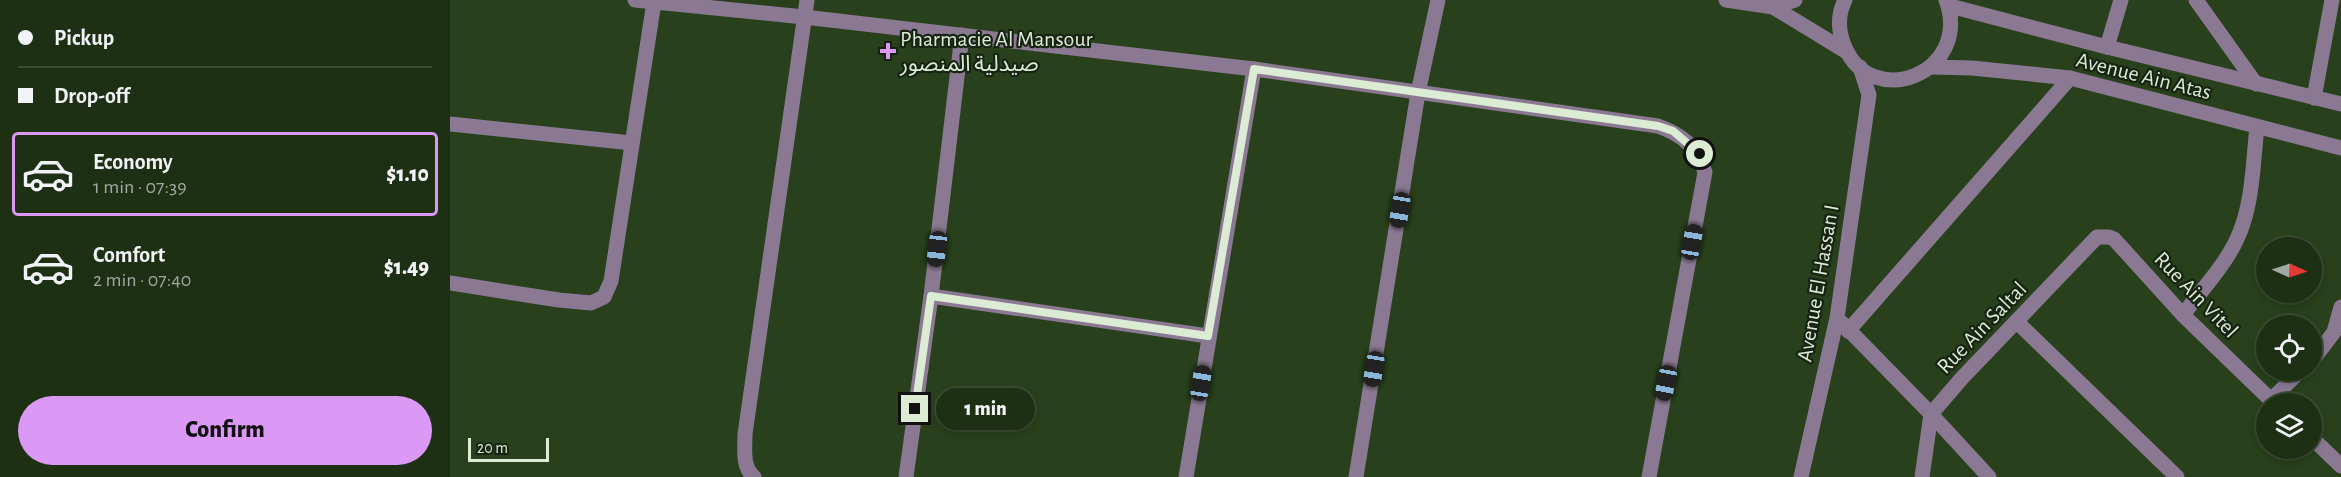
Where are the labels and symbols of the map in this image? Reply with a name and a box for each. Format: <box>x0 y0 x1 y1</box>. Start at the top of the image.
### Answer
place label: Pharmacie Al Mansour صيدلية المنصور <box>899 28 1093 77</box>
marker: Pharmacie Al Mansour صيدلية المنصور <box>881 44 895 58</box>
street label: Avenue Ain Atas <box>2074 49 2214 103</box>
route start <box>1686 140 1713 167</box>
car <box>1388 191 1412 229</box>
street label: Avenue El Hassan I <box>1793 203 1843 364</box>
car <box>1680 223 1704 261</box>
car <box>926 230 948 268</box>
north arrow <box>2256 237 2322 303</box>
street label: Rue Ain Vitel <box>2150 248 2242 342</box>
street label: Rue Ain Saltal <box>1933 278 2031 378</box>
car <box>1362 350 1386 388</box>
car <box>1189 364 1213 402</box>
car <box>1654 364 1678 402</box>
callout: 1 min <box>936 388 1035 430</box>
route end <box>901 395 928 422</box>
scale bar <box>468 435 549 462</box>

